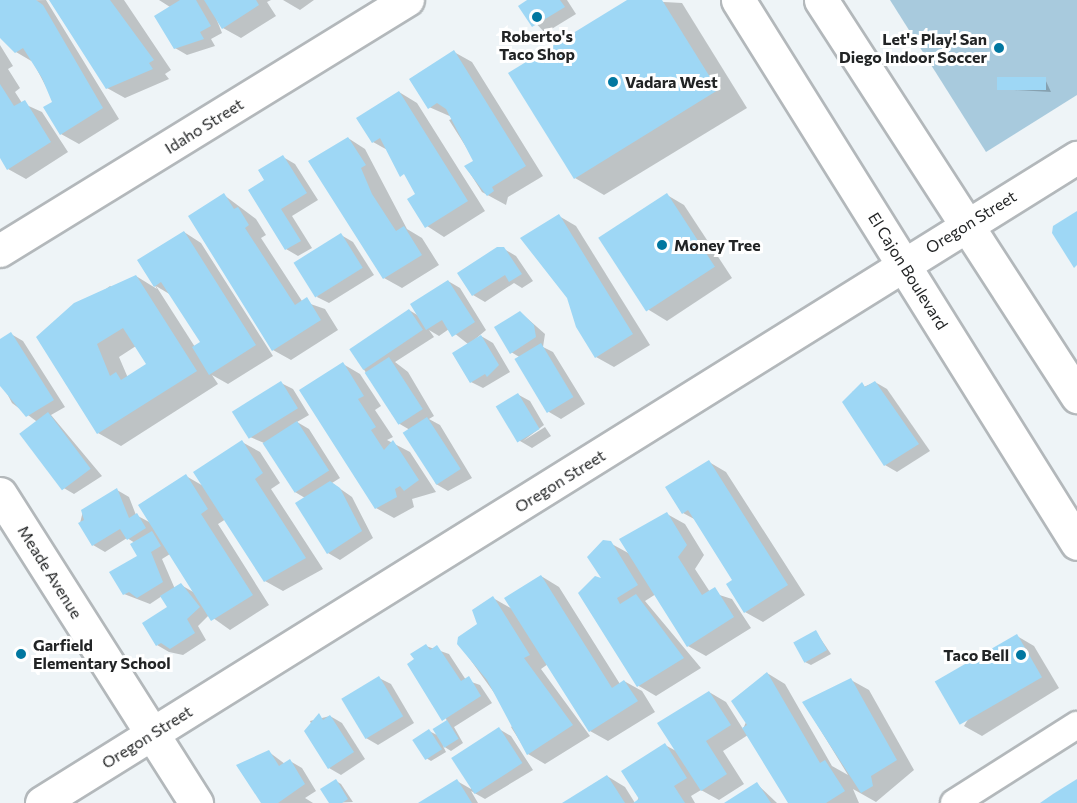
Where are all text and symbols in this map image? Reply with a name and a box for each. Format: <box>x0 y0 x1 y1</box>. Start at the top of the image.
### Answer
marker: Roberto's Taco Shop <box>530 10 544 24</box>
place label: Roberto's Taco Shop <box>499 26 575 64</box>
place label: Let's Play! San Diego Indoor Soccer <box>839 29 987 67</box>
marker: Let's Play! San Diego Indoor Soccer <box>992 41 1006 55</box>
place label: Vadara West <box>625 72 718 92</box>
marker: Vadara West <box>606 75 620 89</box>
street label: Idaho Street <box>161 94 247 158</box>
street label: Oregon Street <box>922 187 1020 257</box>
street label: El Cajon Boulevard <box>864 209 952 333</box>
place label: Money Tree <box>674 235 761 255</box>
marker: Money Tree <box>655 238 669 252</box>
street label: Oregon Street <box>511 446 609 516</box>
street label: Meade Avenue <box>14 522 86 622</box>
place label: Garfield Elementary School <box>33 635 171 673</box>
place label: Taco Bell <box>943 645 1009 665</box>
marker: Garfield Elementary School <box>14 647 28 661</box>
marker: Taco Bell <box>1014 648 1028 662</box>
street label: Oregon Street <box>98 702 196 772</box>

